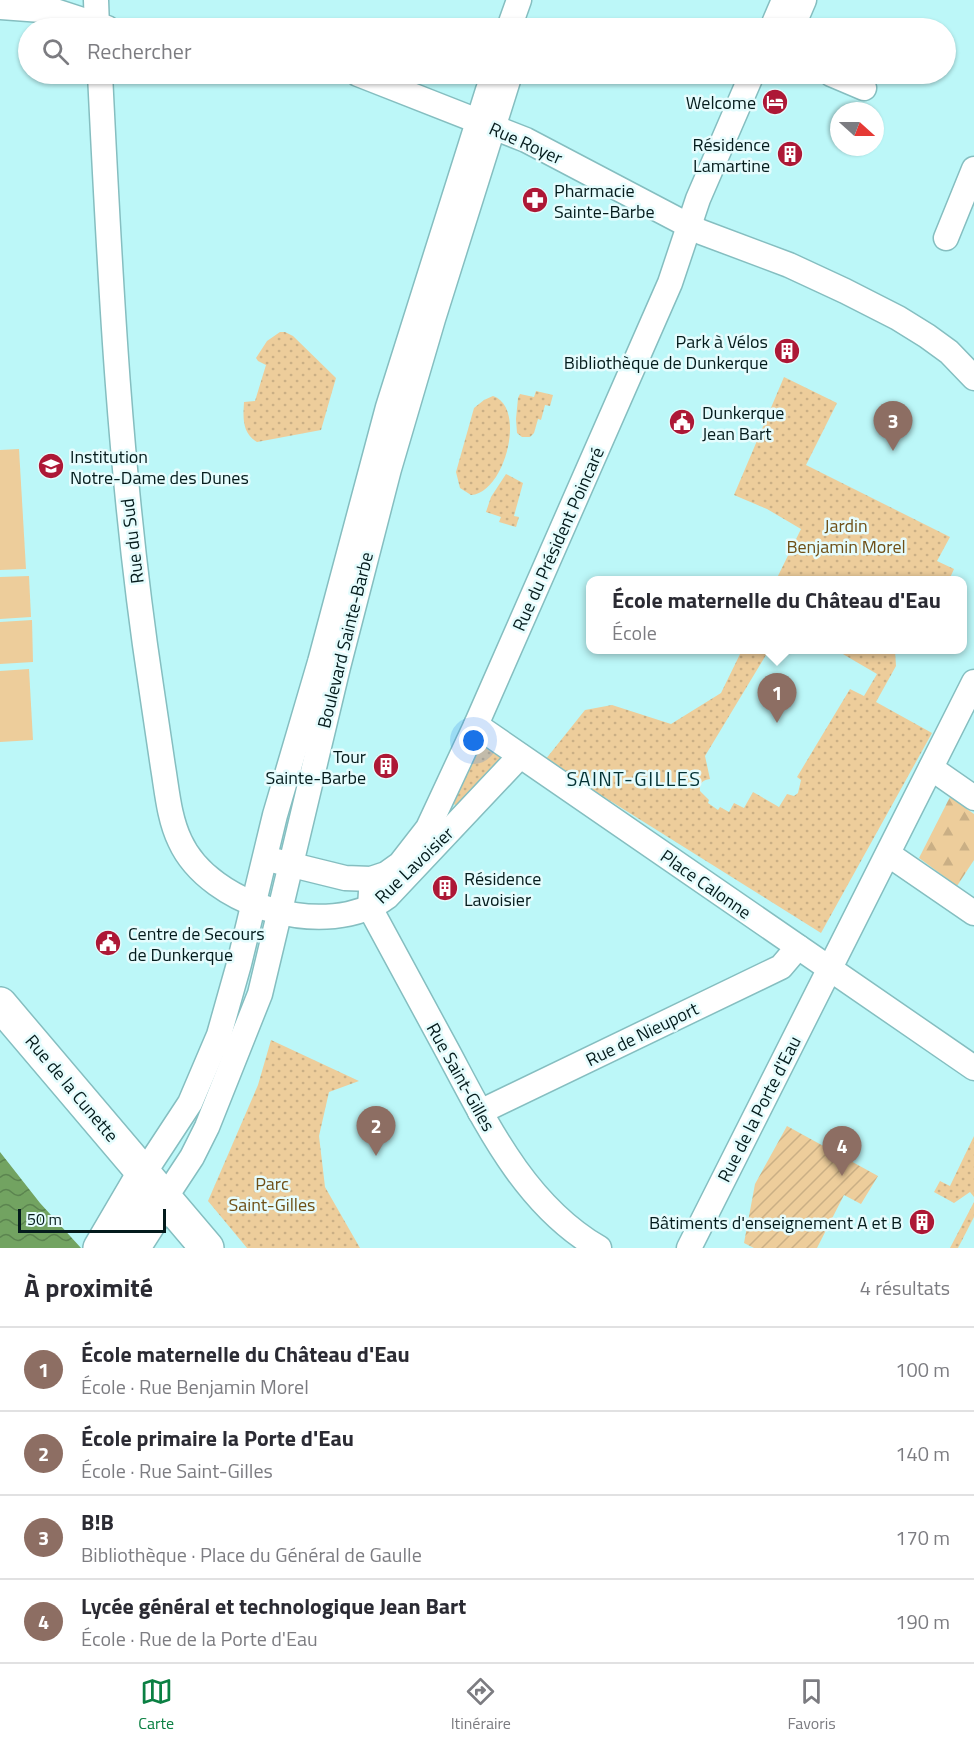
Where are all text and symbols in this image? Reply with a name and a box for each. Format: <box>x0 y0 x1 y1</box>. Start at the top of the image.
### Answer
search box <box>18 18 956 84</box>
text: Rechercher <box>87 34 192 68</box>
icon: search <box>39 35 72 68</box>
hotel icon: Welcome <box>760 87 790 117</box>
place label: Welcome <box>686 89 756 116</box>
north arrow <box>830 102 884 156</box>
street label: Rue Royer <box>485 115 567 171</box>
place label: Résidence Lamartine <box>693 131 770 179</box>
building icon: Résidence Lamartine <box>775 139 805 169</box>
place label: Pharmacie Sainte-Barbe <box>554 177 655 225</box>
pharmacy icon: Pharmacie Sainte-Barbe <box>520 185 550 215</box>
place label: Park à Vélos Bibliothèque de Dunkerque <box>564 328 768 376</box>
building icon: Park à Vélos Bibliothèque de Dunkerque <box>772 336 802 366</box>
place label: Dunkerque Jean Bart <box>702 399 784 447</box>
pin: 3 <box>874 402 912 451</box>
public building icon: Dunkerque Jean Bart <box>667 407 697 437</box>
place label: Institution Notre-Dame des Dunes <box>70 443 249 491</box>
street label: Rue du Président Poincaré <box>505 443 611 635</box>
school or university icon: Institution Notre-Dame des Dunes <box>36 451 66 481</box>
street label: Rue du Sud <box>113 497 151 585</box>
park label: Jardin Benjamin Morel <box>786 512 906 560</box>
street label: Boulevard Sainte-Barbe <box>310 549 380 731</box>
popup <box>586 576 967 654</box>
text: École maternelle du Château d'Eau <box>612 583 941 617</box>
text: École <box>612 617 657 648</box>
pin: 1 <box>758 674 796 723</box>
your location <box>459 726 488 755</box>
place label: Tour Sainte-Barbe <box>265 743 366 791</box>
building icon: Tour Sainte-Barbe <box>371 751 401 781</box>
district label: SAINT-GILLES <box>566 763 702 794</box>
street label: Rue Lavoisier <box>368 820 460 910</box>
street label: Place Calonne <box>655 843 757 925</box>
place label: Résidence Lavoisier <box>464 865 541 913</box>
building icon: Résidence Lavoisier <box>430 873 460 903</box>
place label: Centre de Secours de Dunkerque <box>128 920 265 968</box>
public building icon: Centre de Secours de Dunkerque <box>93 928 123 958</box>
street label: Rue de Nieuport <box>581 995 704 1073</box>
street label: Rue Saint-Gilles <box>420 1018 502 1136</box>
street label: Rue de la Cunette <box>19 1028 125 1148</box>
street label: Rue de la Porte d'Eau <box>710 1031 808 1187</box>
pin: 2 <box>356 1106 395 1156</box>
pin: 4 <box>822 1126 862 1176</box>
park label: Parc Saint-Gilles <box>229 1170 315 1218</box>
scale bar <box>18 1206 166 1234</box>
text: 50 m <box>27 1207 62 1231</box>
building icon: Bâtiments d'enseignement A et B <box>907 1207 937 1237</box>
place label: Bâtiments d'enseignement A et B <box>649 1209 902 1236</box>
text: À proximité <box>24 1268 153 1307</box>
text: 4 résultats <box>860 1272 950 1303</box>
text: École maternelle du Château d'Eau <box>81 1337 410 1371</box>
text: 1 <box>38 1354 49 1385</box>
text: 100 m <box>895 1354 950 1385</box>
text: École · Rue Benjamin Morel <box>81 1371 309 1402</box>
text: École primaire la Porte d'Eau <box>81 1421 354 1455</box>
text: 2 <box>38 1438 49 1469</box>
text: 140 m <box>895 1438 950 1469</box>
text: École · Rue Saint-Gilles <box>81 1455 273 1486</box>
text: B!B <box>81 1505 114 1539</box>
text: 3 <box>38 1522 49 1553</box>
text: 170 m <box>895 1522 950 1553</box>
text: Bibliothèque · Place du Général de Gaulle <box>81 1539 422 1570</box>
text: Lycée général et technologique Jean Bart <box>81 1589 466 1623</box>
text: 4 <box>38 1606 49 1637</box>
text: 190 m <box>895 1606 950 1637</box>
text: École · Rue de la Porte d'Eau <box>81 1623 318 1654</box>
tab: Carte <box>138 1675 174 1735</box>
tab: Itinéraire <box>451 1675 511 1735</box>
tab: Favoris <box>787 1675 836 1735</box>

